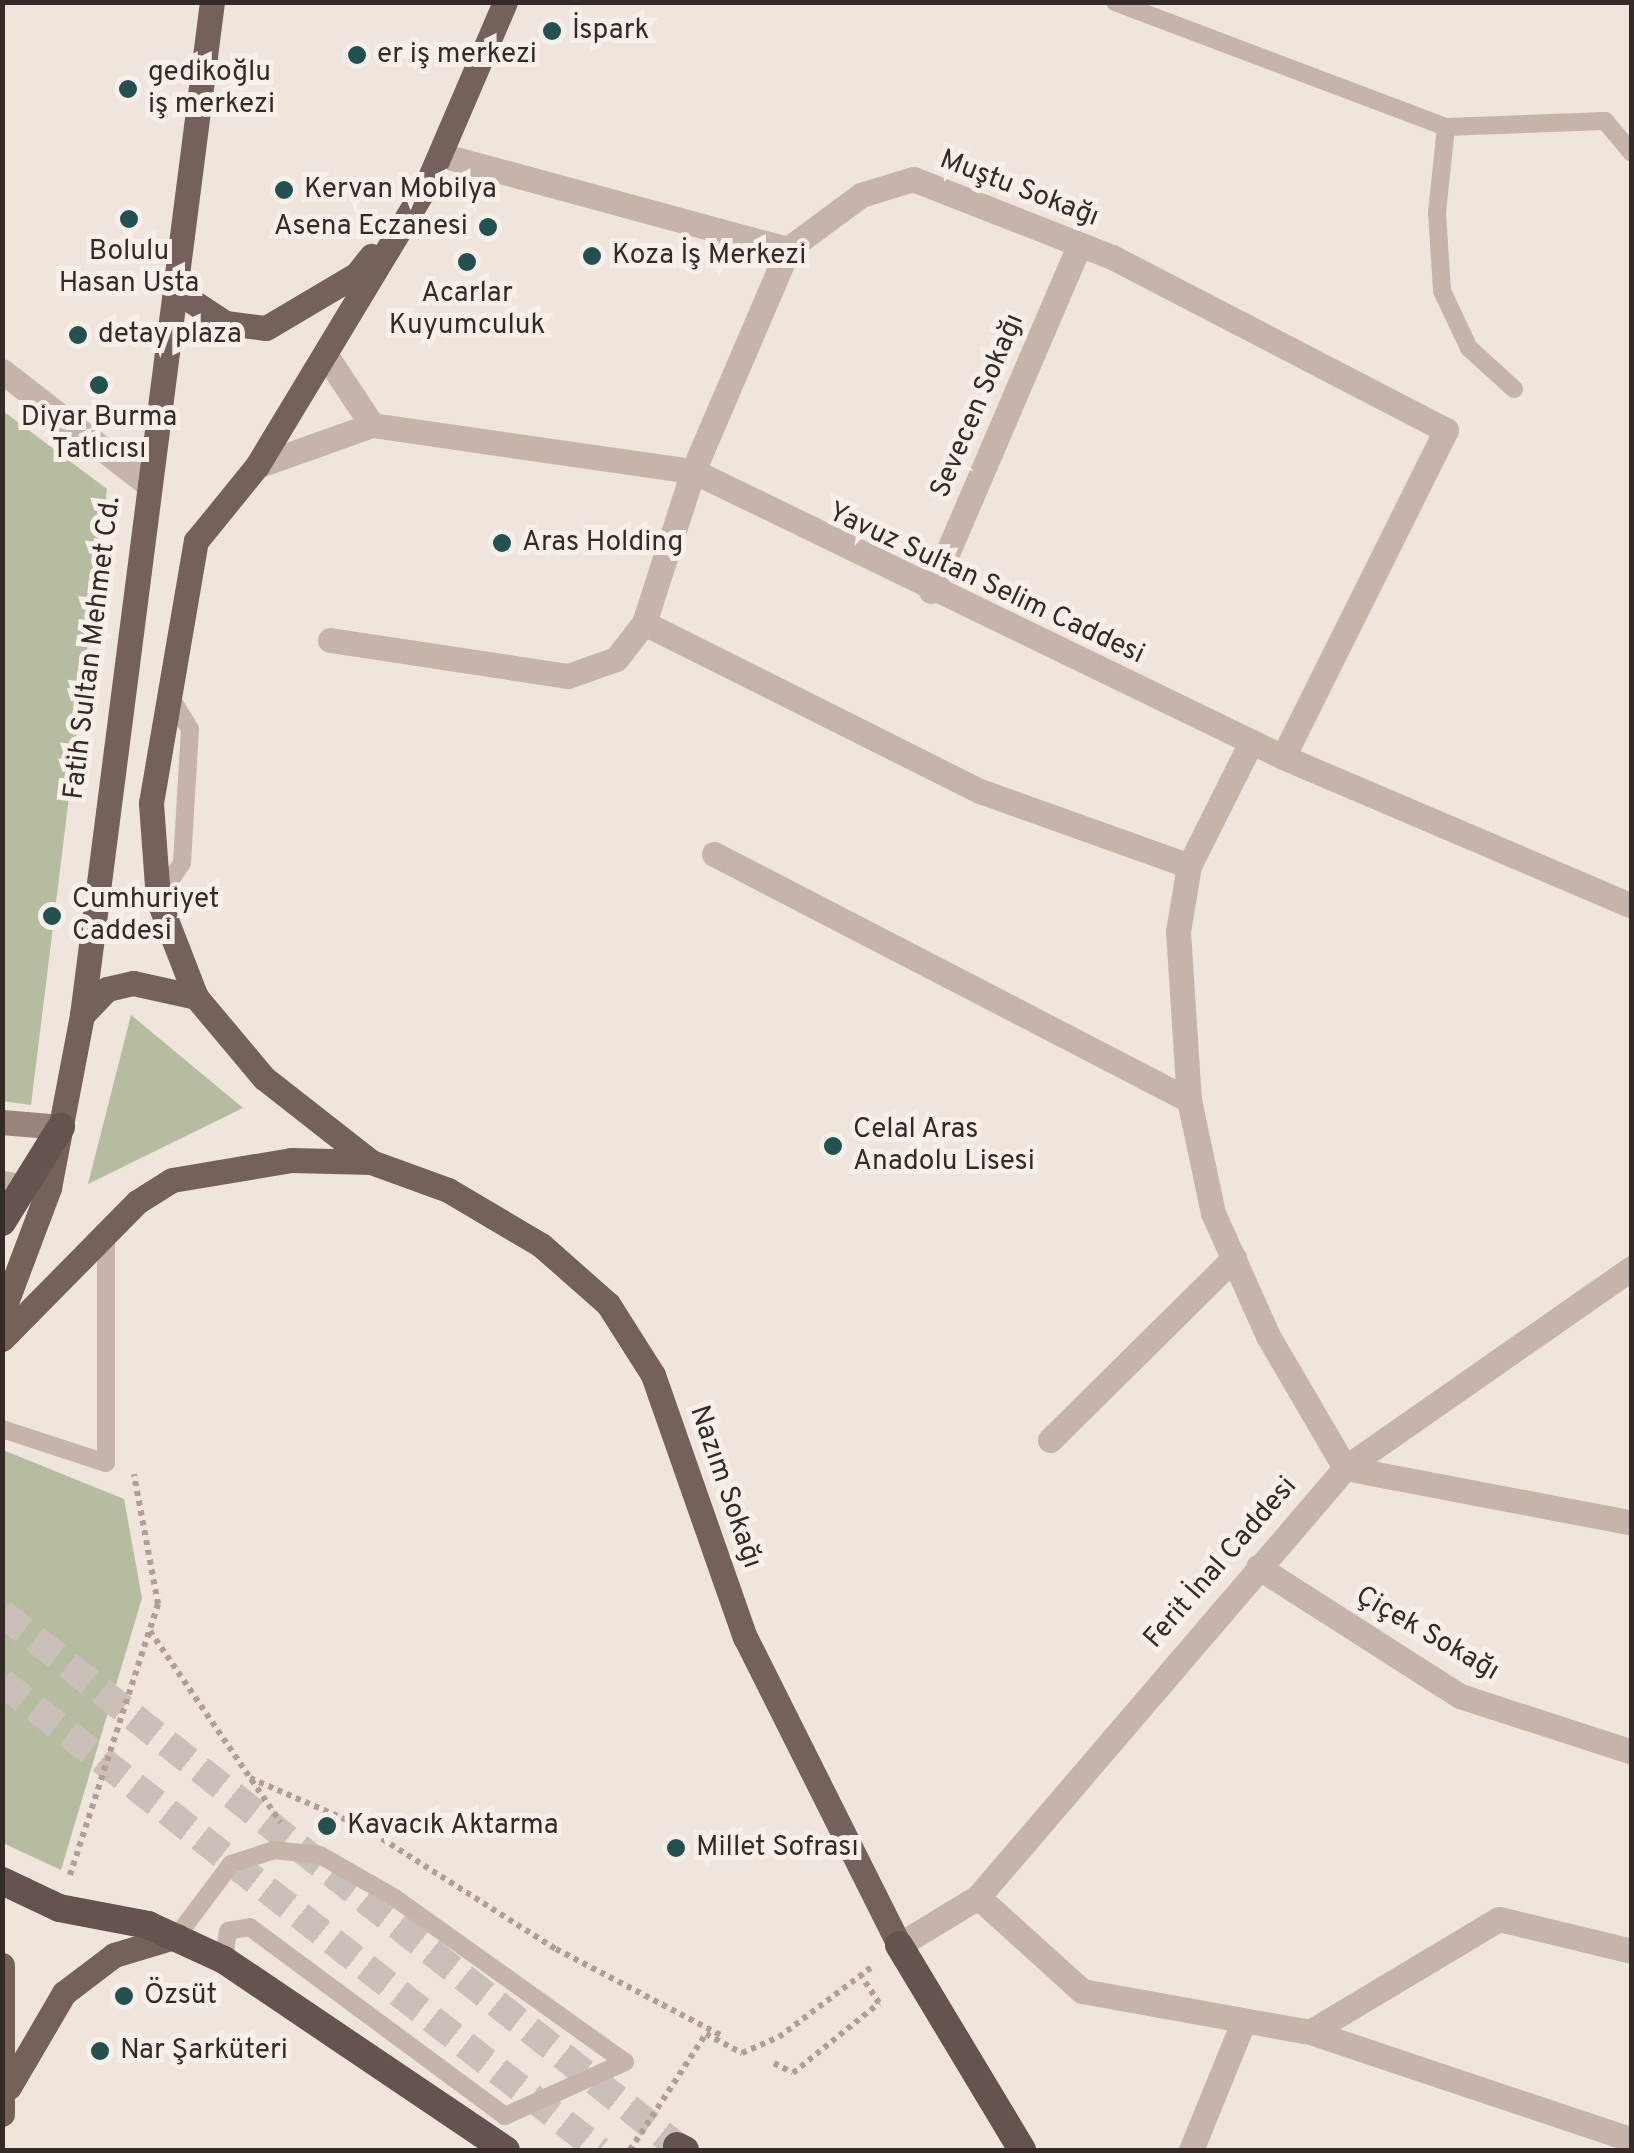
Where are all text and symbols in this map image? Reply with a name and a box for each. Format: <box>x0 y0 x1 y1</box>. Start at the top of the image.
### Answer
place label: İspark <box>572 14 649 48</box>
marker: İspark <box>541 20 563 42</box>
place label: er iş merkezi <box>377 38 537 72</box>
marker: er iş merkezi <box>346 44 368 66</box>
place label: gedikoğlu iş merkezi <box>148 56 275 122</box>
marker: gedikoğlu iş merkezi <box>117 78 139 100</box>
street label: Muştu Sokağı <box>935 143 1103 235</box>
place label: Kervan Mobilya <box>304 173 497 207</box>
marker: Kervan Mobilya <box>273 179 295 201</box>
marker: Bolulu Hasan Usta <box>118 208 140 230</box>
place label: Asena Eczanesi <box>274 210 468 244</box>
marker: Asena Eczanesi <box>477 216 499 238</box>
place label: Bolulu Hasan Usta <box>59 235 199 301</box>
place label: Koza İş Merkezi <box>612 239 806 273</box>
marker: Koza İş Merkezi <box>581 245 603 267</box>
marker: Acarlar Kuyumculuk <box>456 251 478 273</box>
place label: Acarlar Kuyumculuk <box>389 277 545 343</box>
street label: Sevecen Sokağı <box>924 309 1032 503</box>
place label: detay plaza <box>98 318 242 352</box>
marker: detay plaza <box>67 324 89 346</box>
marker: Diyar Burma Tatlıcısı <box>88 374 110 396</box>
place label: Diyar Burma Tatlıcısı <box>21 401 177 467</box>
street label: Fatih Sultan Mehmet Cd. <box>58 495 128 801</box>
street label: Yavuz Sultan Selim Caddesi <box>823 496 1149 672</box>
place label: Aras Holding <box>522 526 683 560</box>
marker: Aras Holding <box>491 532 513 554</box>
place label: Cumhuriyet Caddesi <box>72 883 219 949</box>
marker: Cumhuriyet Caddesi <box>41 905 63 927</box>
place label: Celal Aras Anadolu Lisesi <box>853 1113 1035 1179</box>
marker: Celal Aras Anadolu Lisesi <box>822 1135 844 1157</box>
street label: Nazım Sokağı <box>681 1401 769 1573</box>
street label: Ferit İnal Caddesi <box>1137 1470 1305 1656</box>
street label: Çiçek Sokağı <box>1349 1579 1505 1689</box>
place label: Kavacık Aktarma <box>347 1809 560 1843</box>
marker: Kavacık Aktarma <box>316 1815 338 1837</box>
place label: Millet Sofrası <box>696 1831 859 1865</box>
marker: Millet Sofrası <box>665 1837 687 1859</box>
place label: Özsüt <box>144 1979 217 2013</box>
marker: Özsüt <box>113 1985 135 2007</box>
place label: Nar Şarküteri <box>120 2034 288 2068</box>
marker: Nar Şarküteri <box>89 2040 111 2062</box>

